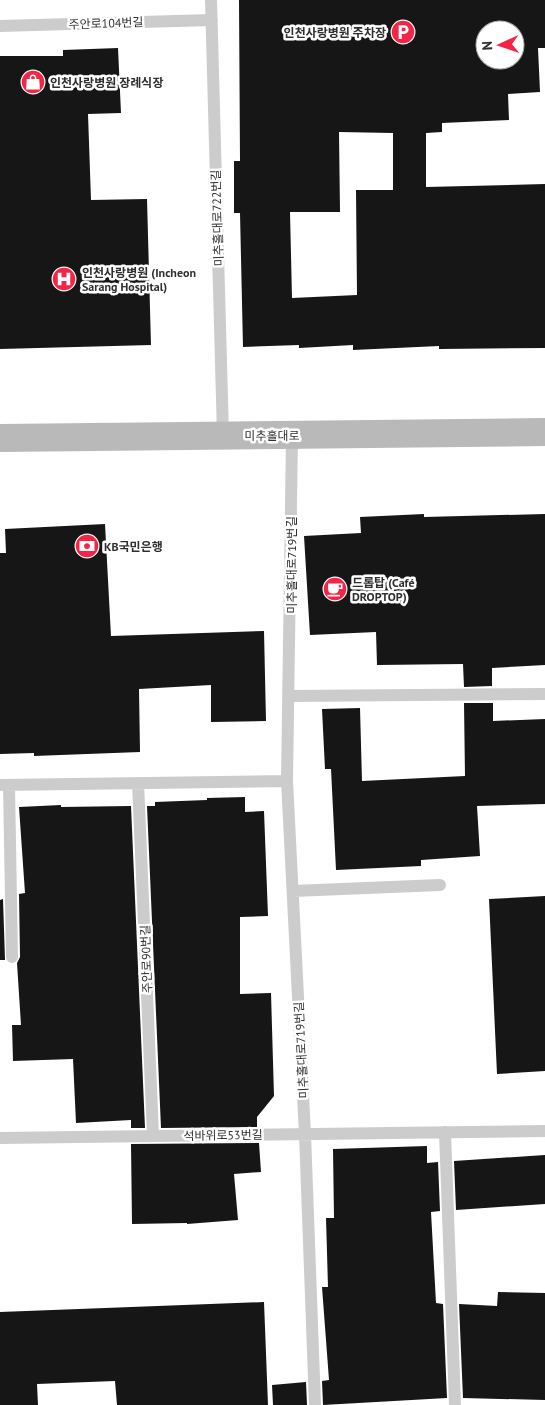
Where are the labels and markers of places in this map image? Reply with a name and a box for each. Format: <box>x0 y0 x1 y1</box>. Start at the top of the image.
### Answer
parking icon: 인천사랑병원 주차장 <box>390 19 416 45</box>
place label: 인천사랑병원 주차장 <box>284 25 386 40</box>
shop icon: 인천사랑병원 장례식장 <box>20 69 46 95</box>
place label: 인천사랑병원 장례식장 <box>50 75 163 90</box>
place label: 인천사랑병원 (Incheon Sarang Hospital) <box>82 265 196 294</box>
hospital icon: 인천사랑병원 (Incheon Sarang Hospital) <box>51 266 77 292</box>
bank icon: KB국민은행 <box>74 533 100 559</box>
place label: KB국민은행 <box>104 539 163 554</box>
place label: 드롭탑 (Café DROPTOP) <box>352 575 415 604</box>
cafe icon: 드롭탑 (Café DROPTOP) <box>322 576 348 602</box>

